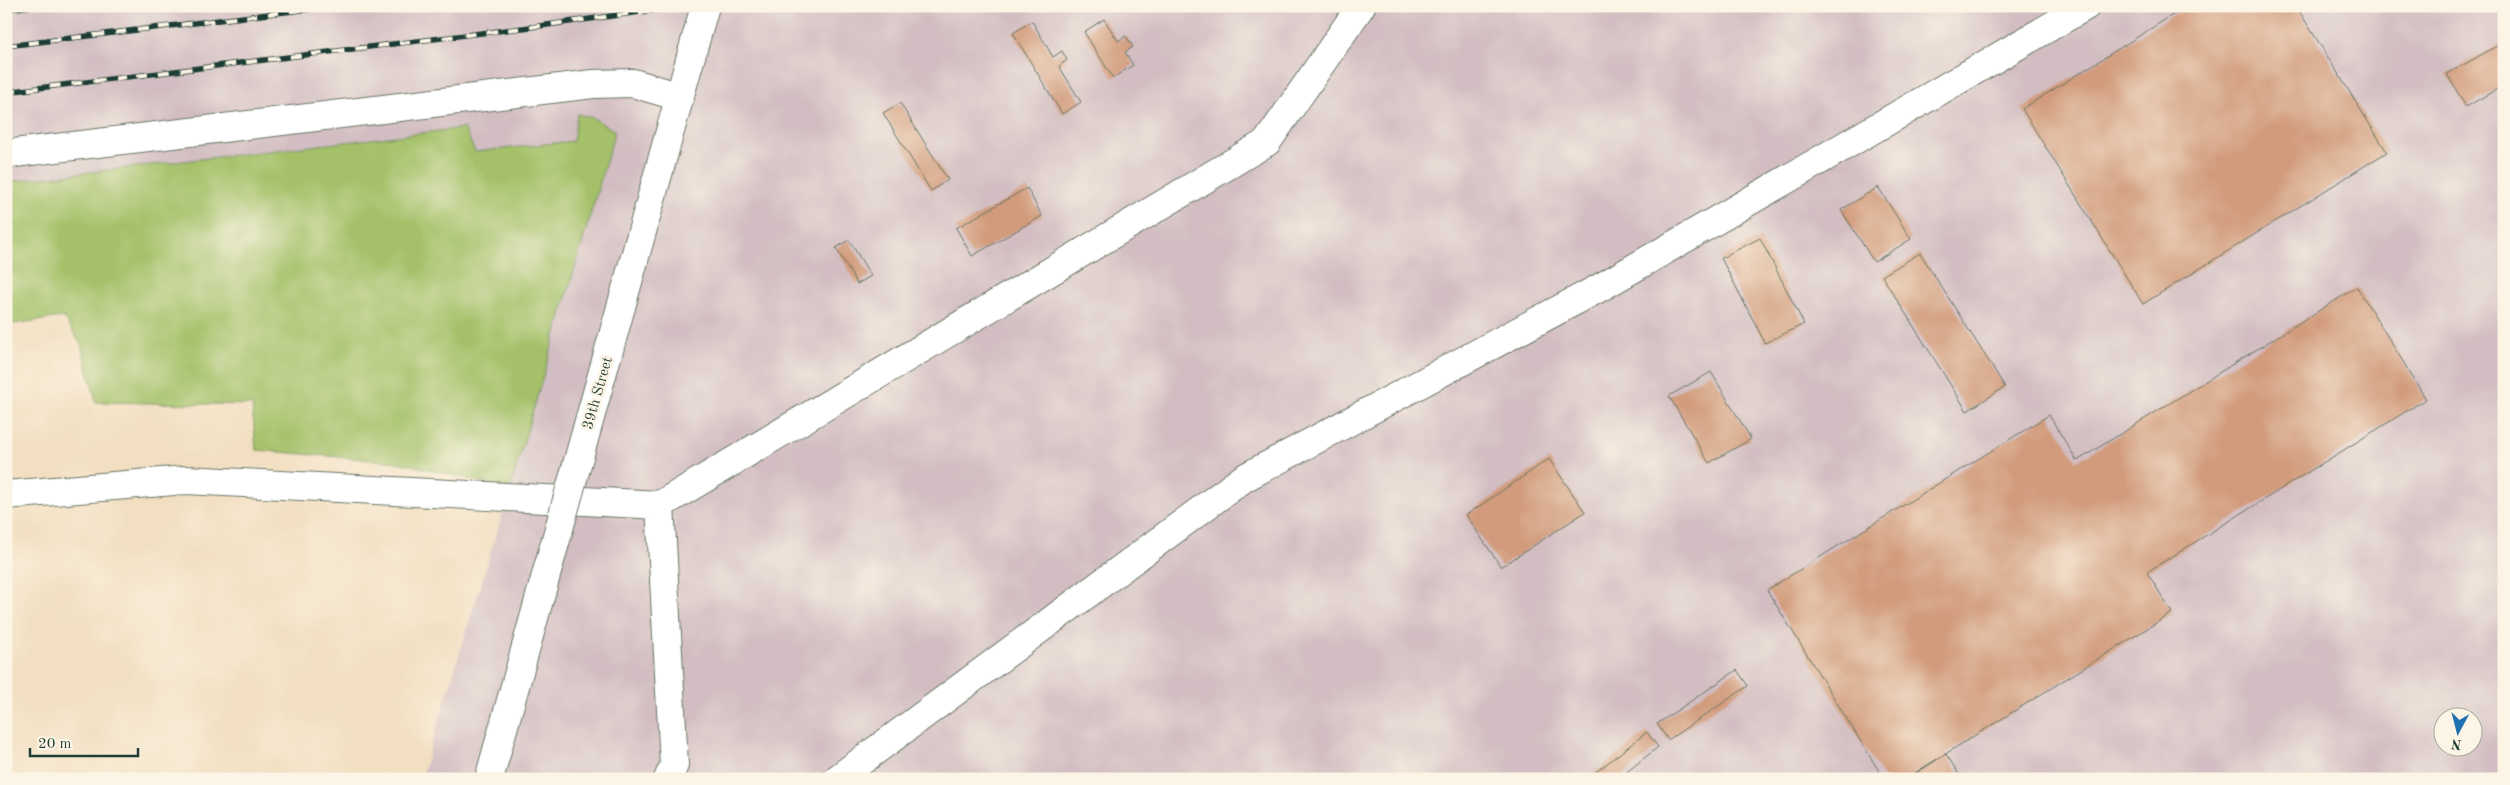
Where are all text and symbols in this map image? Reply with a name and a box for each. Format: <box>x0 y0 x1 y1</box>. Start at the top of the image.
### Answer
street label: 39th Street <box>581 355 616 431</box>
north arrow <box>2432 708 2482 758</box>
scale bar <box>30 725 138 757</box>
text: N <box>2450 736 2463 752</box>
text: 20 m <box>38 737 72 752</box>

